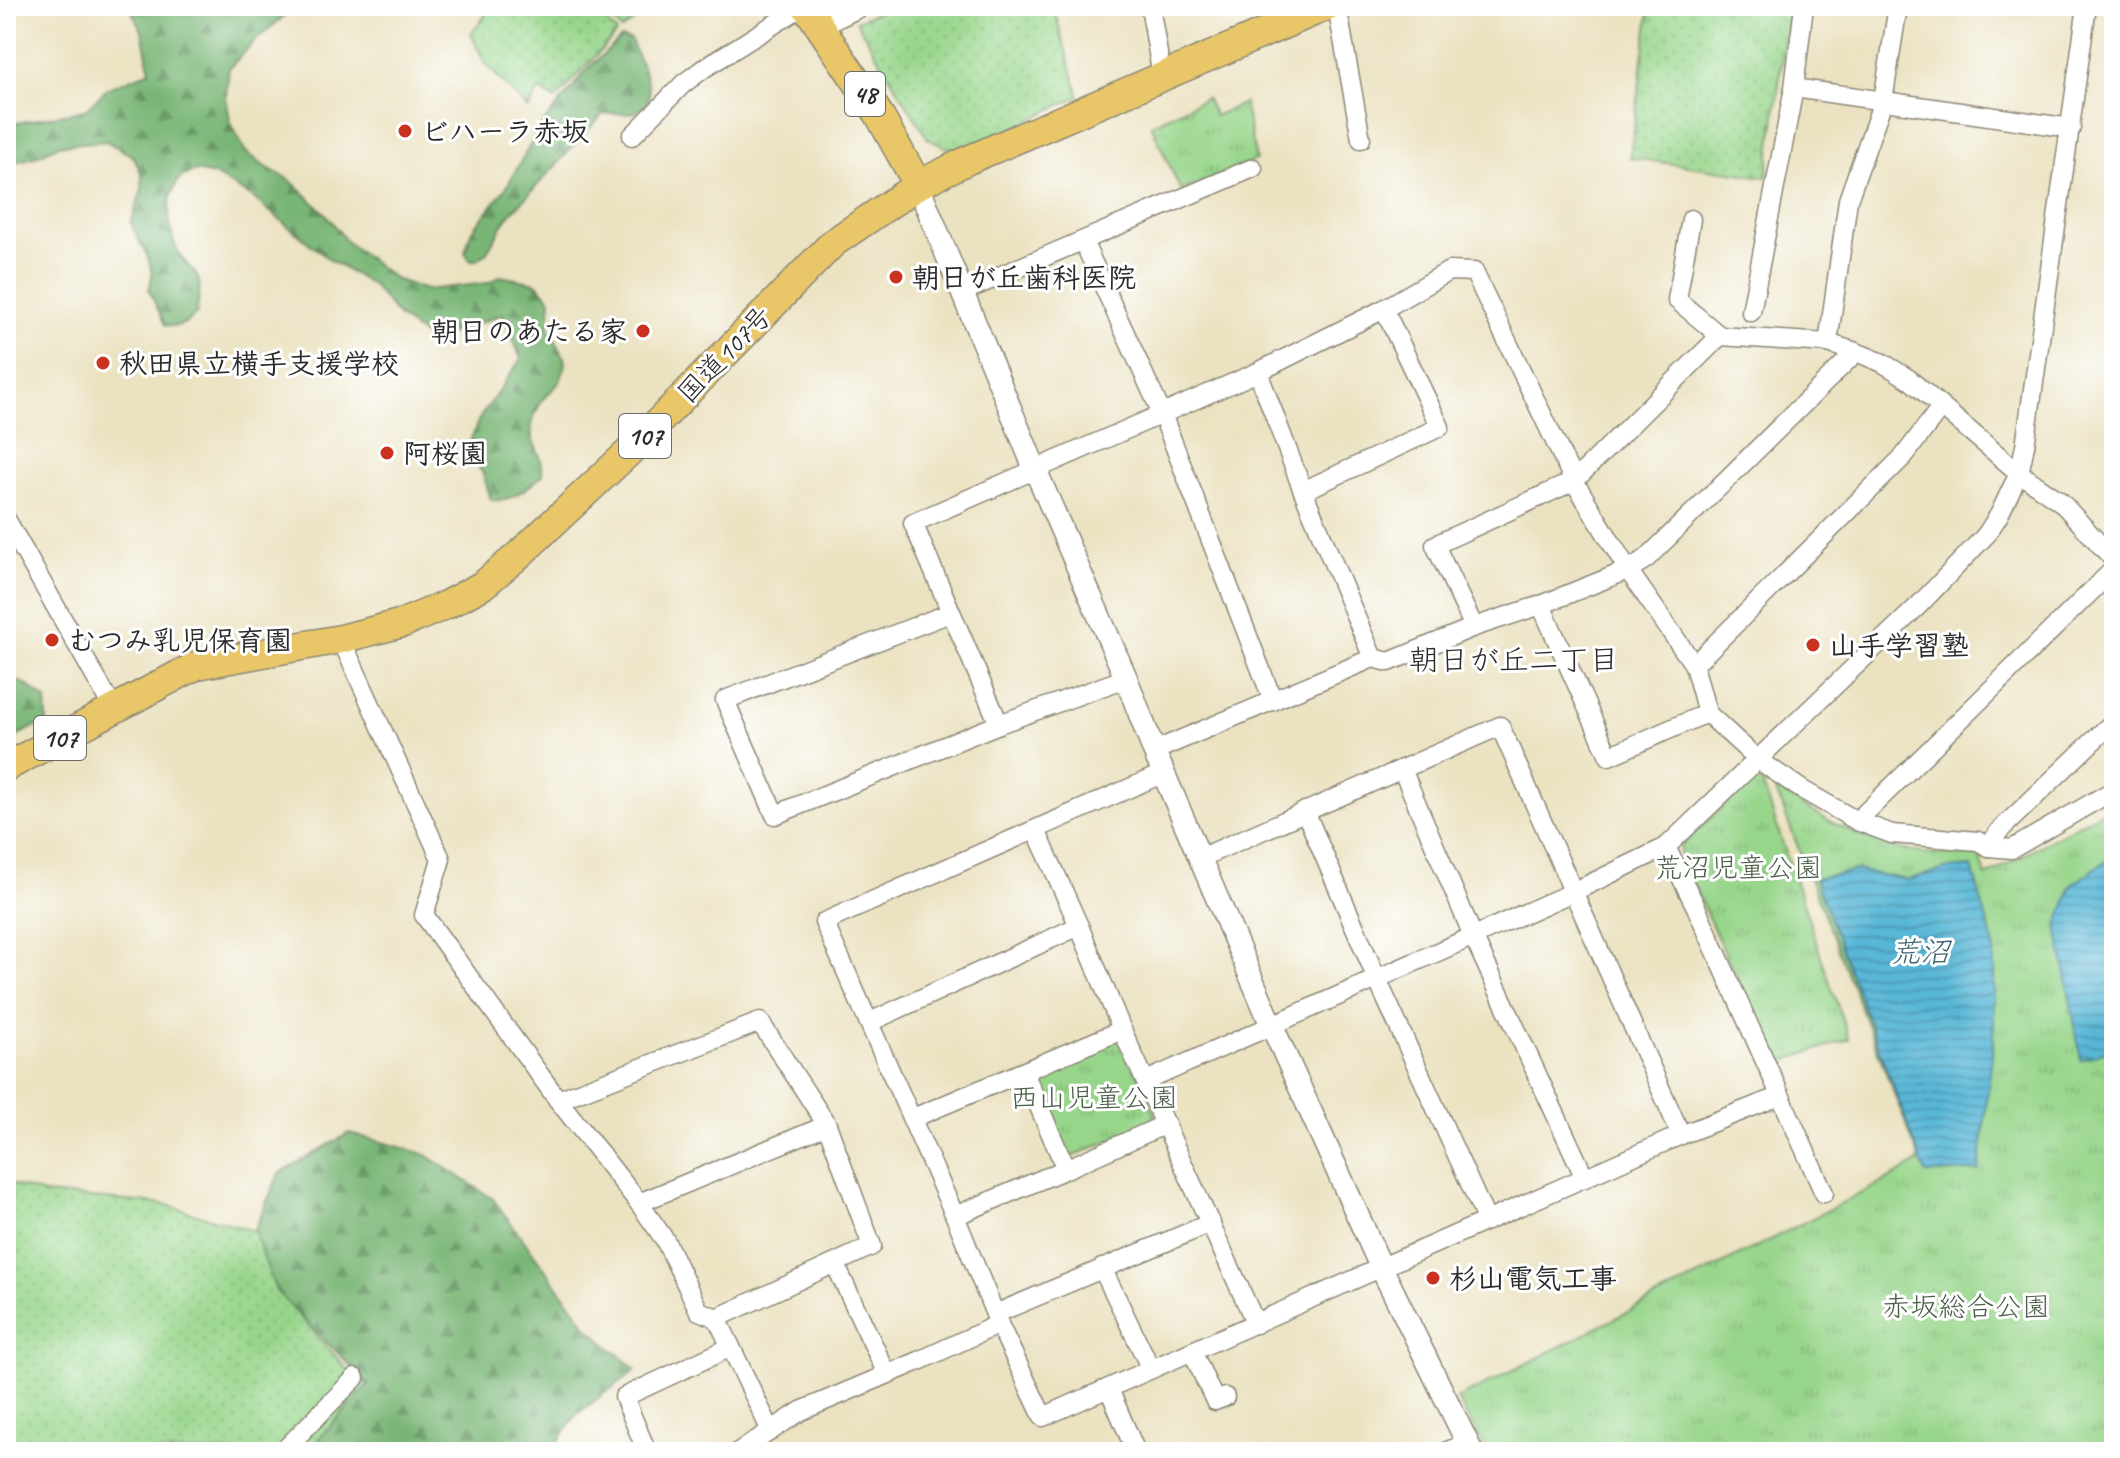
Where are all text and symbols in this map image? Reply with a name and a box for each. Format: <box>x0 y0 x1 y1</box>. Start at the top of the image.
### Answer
road number: 48 <box>845 72 885 116</box>
place label: ビハーラ赤坂 <box>421 114 589 149</box>
marker: ビハーラ赤坂 <box>396 122 414 140</box>
place label: 朝日が丘歯科医院 <box>912 260 1136 295</box>
marker: 朝日が丘歯科医院 <box>887 268 905 286</box>
street label: 国道107号 <box>669 298 779 410</box>
place label: 朝日のあたる家 <box>431 314 627 349</box>
marker: 朝日のあたる家 <box>634 322 652 340</box>
place label: 秋田県立横手支援学校 <box>119 346 399 381</box>
marker: 秋田県立横手支援学校 <box>94 354 112 372</box>
road number: 107 <box>619 414 671 458</box>
place label: 阿桜園 <box>403 436 487 471</box>
marker: 阿桜園 <box>378 444 396 462</box>
place label: むつみ乳児保育園 <box>68 623 292 658</box>
place label: 山手学習塾 <box>1829 628 1969 663</box>
marker: むつみ乳児保育園 <box>43 631 61 649</box>
marker: 山手学習塾 <box>1804 636 1822 654</box>
district label: 朝日が丘二丁目 <box>1409 641 1619 679</box>
road number: 107 <box>34 716 86 760</box>
park label: 荒沼児童公園 <box>1654 850 1822 885</box>
water label: 荒沼 <box>1890 933 1953 971</box>
park label: 西山児童公園 <box>1010 1080 1178 1115</box>
place label: 杉山電気工事 <box>1449 1261 1617 1296</box>
marker: 杉山電気工事 <box>1424 1269 1442 1287</box>
park label: 赤坂総合公園 <box>1882 1289 2050 1324</box>

